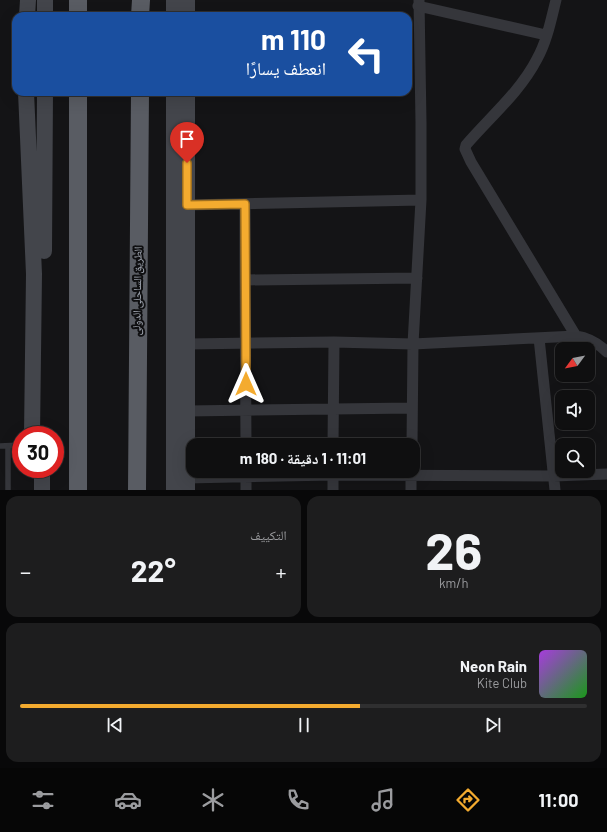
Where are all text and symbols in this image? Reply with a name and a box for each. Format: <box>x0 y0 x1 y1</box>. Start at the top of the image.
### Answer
text: 110 m <box>261 22 326 56</box>
icon: left <box>340 28 392 80</box>
text: انعطف يسارًا <box>246 57 326 79</box>
pin <box>170 122 204 163</box>
icon: arrive <box>176 128 198 150</box>
street label: الطريق الساحلى الدولى <box>129 246 145 336</box>
north arrow <box>555 342 595 382</box>
map controls <box>555 342 595 478</box>
position arrow <box>225 363 267 405</box>
button: sound <box>555 390 595 430</box>
speed limit sign: 30 <box>12 426 64 478</box>
button: search <box>555 438 595 478</box>
text: 11:01 · 1 دقيقة · 180 m <box>240 449 366 467</box>
text: 26 <box>425 518 482 580</box>
text: التكييف <box>250 527 287 543</box>
text: 22° <box>131 552 176 588</box>
text: − <box>20 558 31 584</box>
text: + <box>275 558 286 584</box>
text: km/h <box>439 575 468 591</box>
text: Neon Rain <box>460 657 527 675</box>
text: Kite Club <box>477 675 527 691</box>
icon: previous <box>104 714 126 736</box>
icon: pause <box>293 714 315 736</box>
icon: next <box>482 714 504 736</box>
icon: filters <box>29 786 57 814</box>
icon: car <box>114 786 142 814</box>
icon: climate <box>199 786 227 814</box>
icon: phone <box>284 786 312 814</box>
icon: music <box>369 786 397 814</box>
icon: directions <box>454 786 482 814</box>
text: 11:00 <box>539 789 579 811</box>

